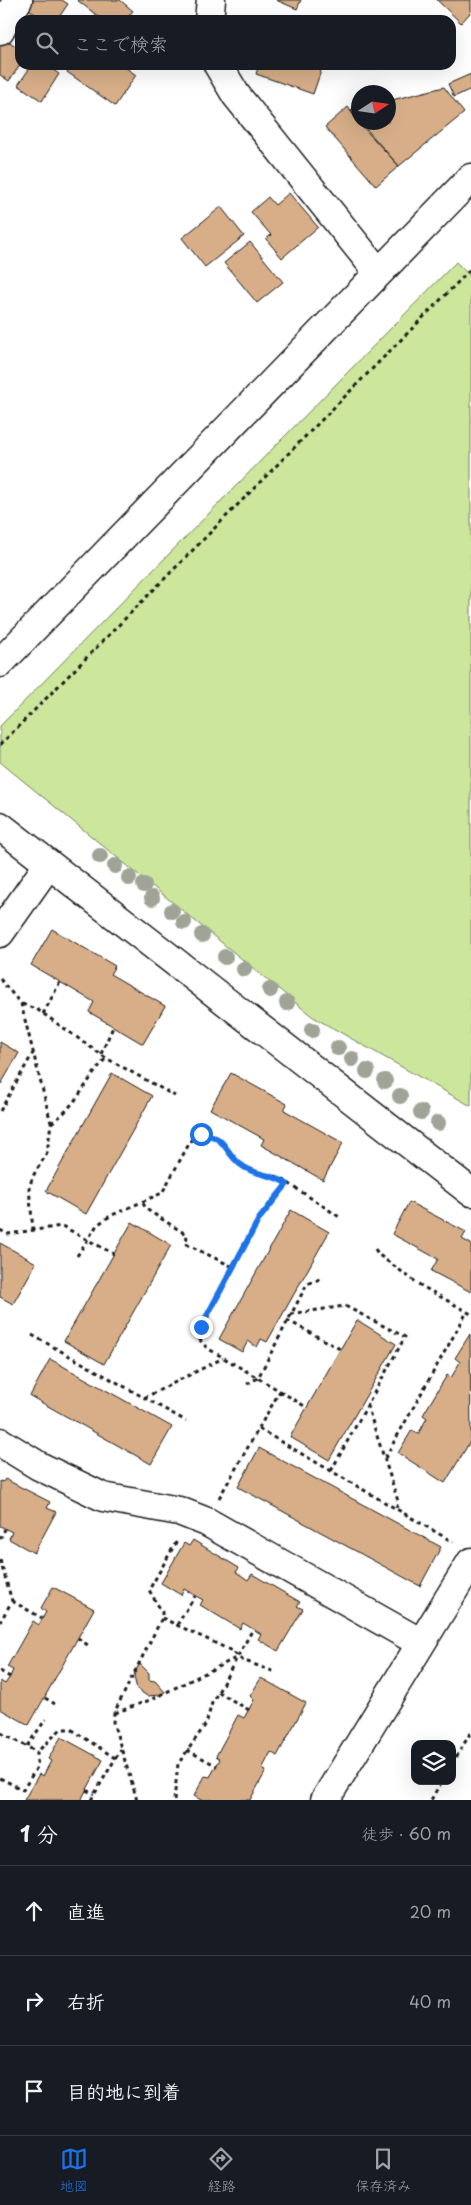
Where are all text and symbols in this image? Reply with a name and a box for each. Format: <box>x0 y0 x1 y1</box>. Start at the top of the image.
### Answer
search box <box>15 15 456 70</box>
icon: search <box>33 29 61 57</box>
text: ここで検索 <box>73 29 168 57</box>
north arrow <box>351 85 396 130</box>
route start <box>190 1123 213 1146</box>
route end <box>190 1316 213 1339</box>
map controls <box>411 1740 456 1785</box>
button: layers <box>411 1740 456 1785</box>
text: 1 分 <box>20 1817 58 1849</box>
text: 徒歩 · 60 m <box>362 1821 451 1845</box>
icon: ahead <box>20 1897 48 1925</box>
text: 直進 <box>67 1897 105 1925</box>
text: 20 m <box>410 1899 451 1923</box>
icon: right <box>20 1987 48 2015</box>
text: 右折 <box>67 1987 105 2015</box>
text: 40 m <box>409 1989 451 2013</box>
icon: arrive <box>20 2077 48 2105</box>
text: 目的地に到着 <box>67 2077 181 2105</box>
tab: 地図 <box>60 2145 88 2196</box>
tab: 経路 <box>207 2145 235 2196</box>
tab: 保存済み <box>355 2145 411 2196</box>

